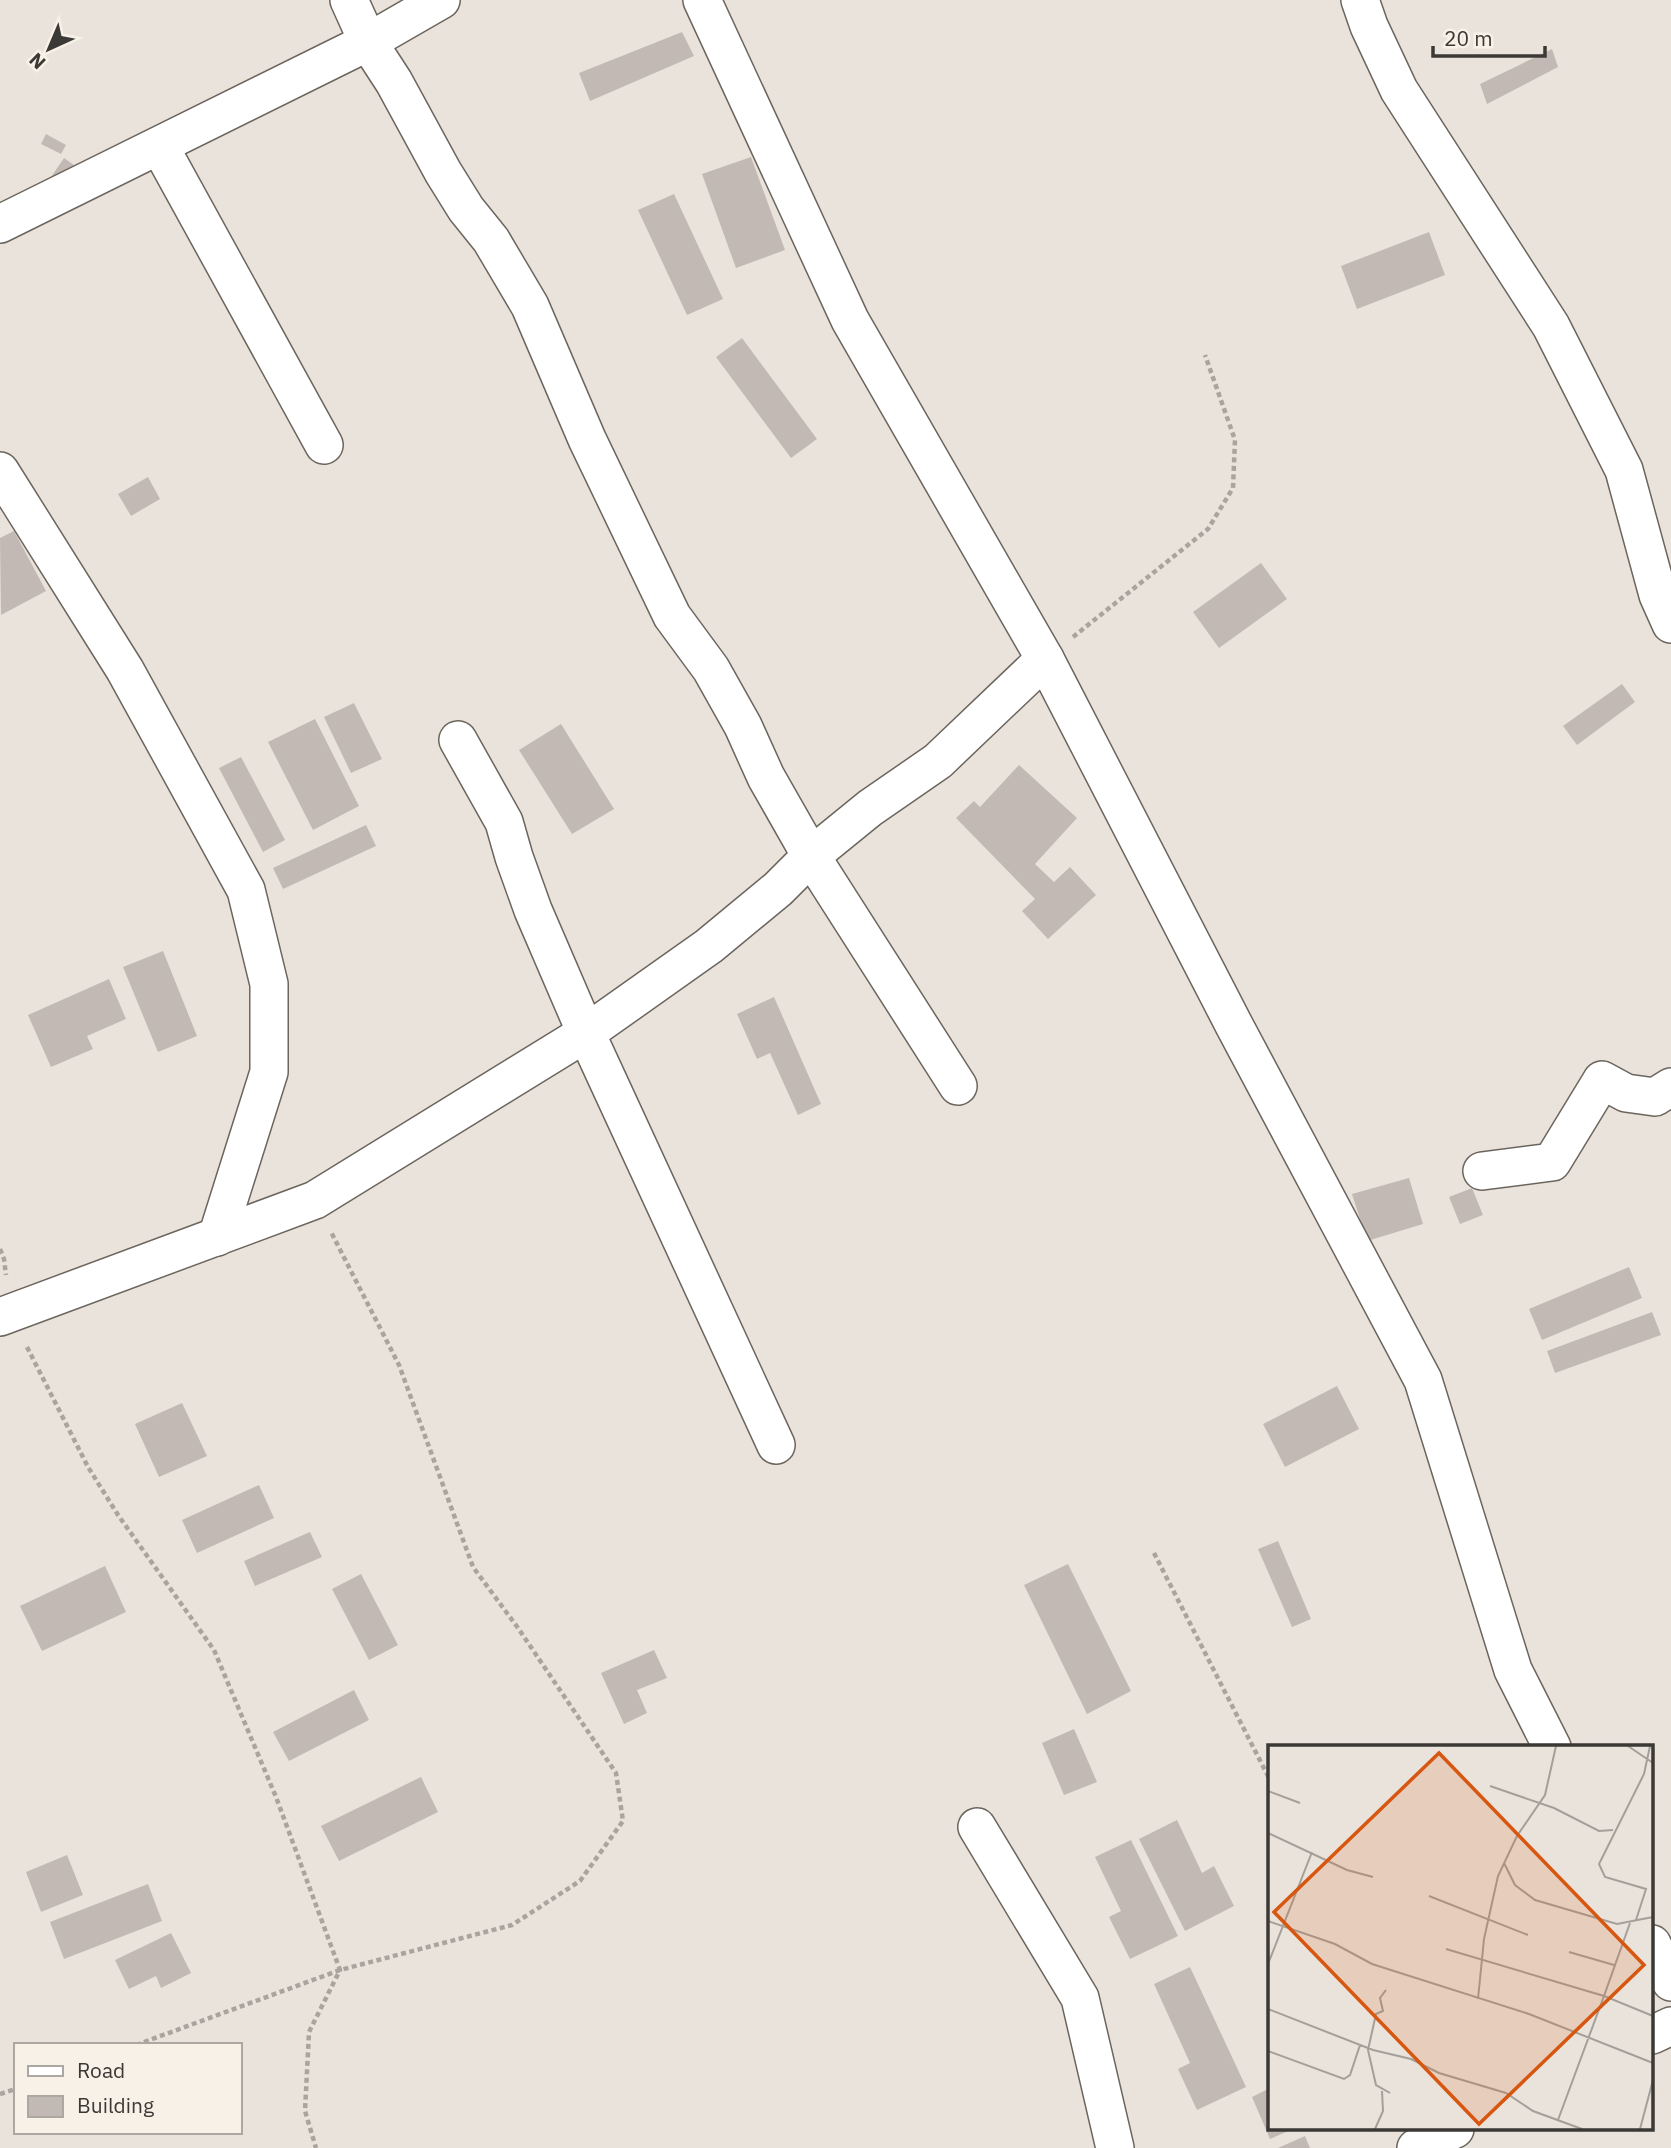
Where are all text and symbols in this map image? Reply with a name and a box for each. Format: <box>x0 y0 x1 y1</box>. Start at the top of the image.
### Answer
north arrow <box>14 14 84 84</box>
scale bar <box>1433 14 1545 58</box>
text: 20 m <box>1444 24 1493 52</box>
text: N <box>24 48 50 75</box>
inset map <box>1268 1745 1654 2130</box>
legend <box>14 2043 242 2134</box>
text: Road <box>77 2056 125 2084</box>
text: Building <box>77 2091 154 2119</box>

